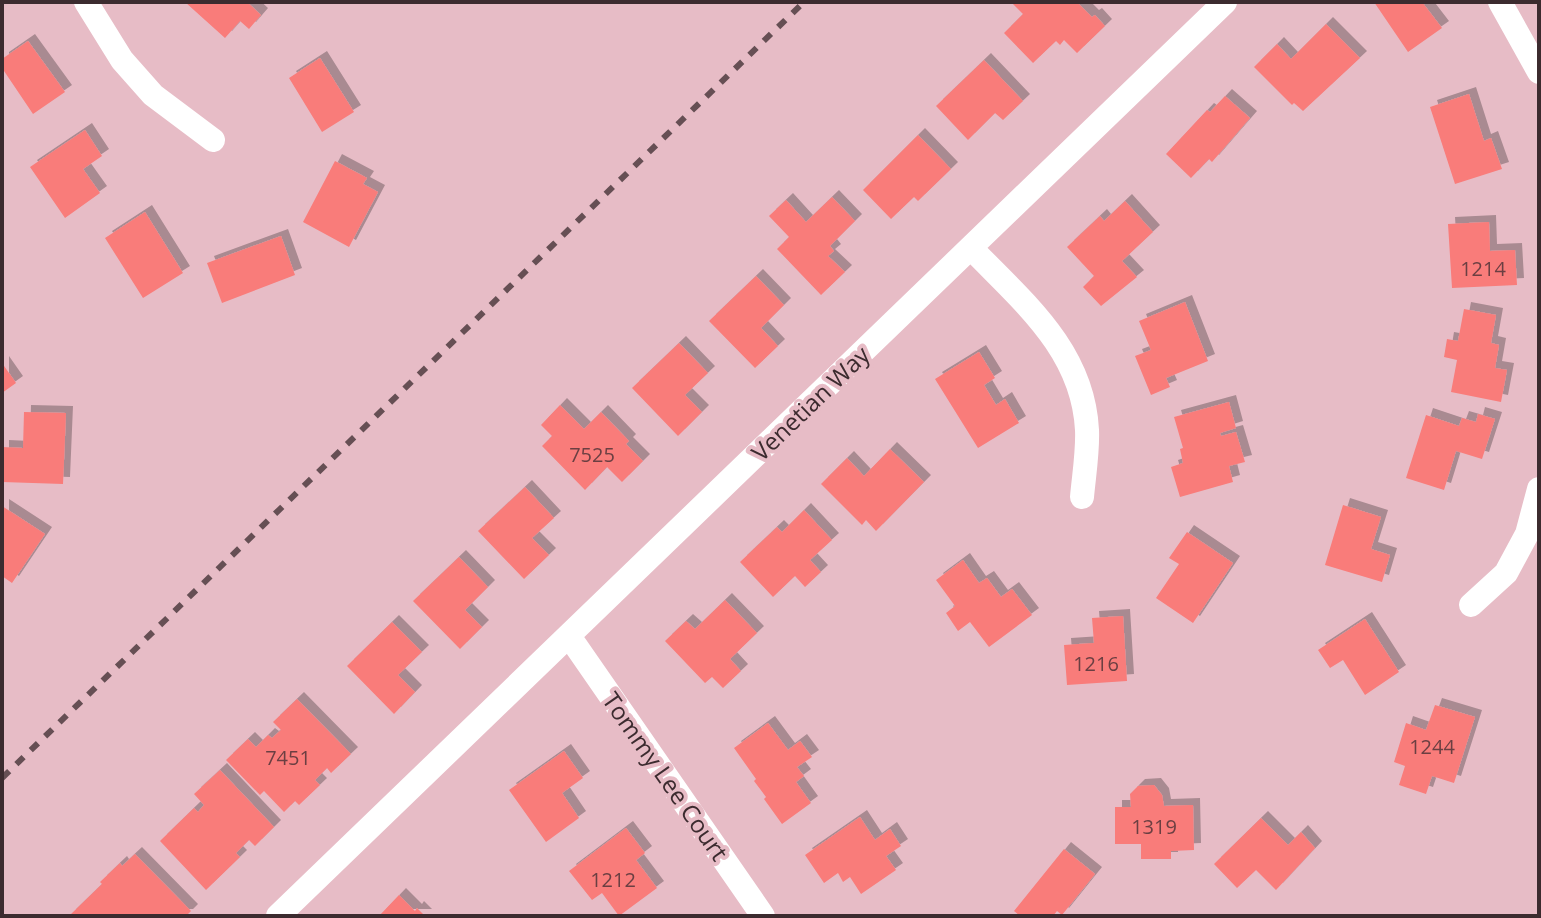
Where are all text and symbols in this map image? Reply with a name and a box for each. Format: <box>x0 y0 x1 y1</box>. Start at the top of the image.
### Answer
house number: 1214 <box>1460 255 1506 282</box>
street label: Venetian Way <box>744 338 877 468</box>
house number: 7525 <box>569 441 615 468</box>
house number: 1216 <box>1073 650 1119 677</box>
street label: Tommy Lee Court <box>595 685 737 867</box>
house number: 1244 <box>1409 733 1455 760</box>
house number: 7451 <box>265 744 311 771</box>
house number: 1319 <box>1131 813 1177 840</box>
house number: 1212 <box>590 866 636 893</box>

